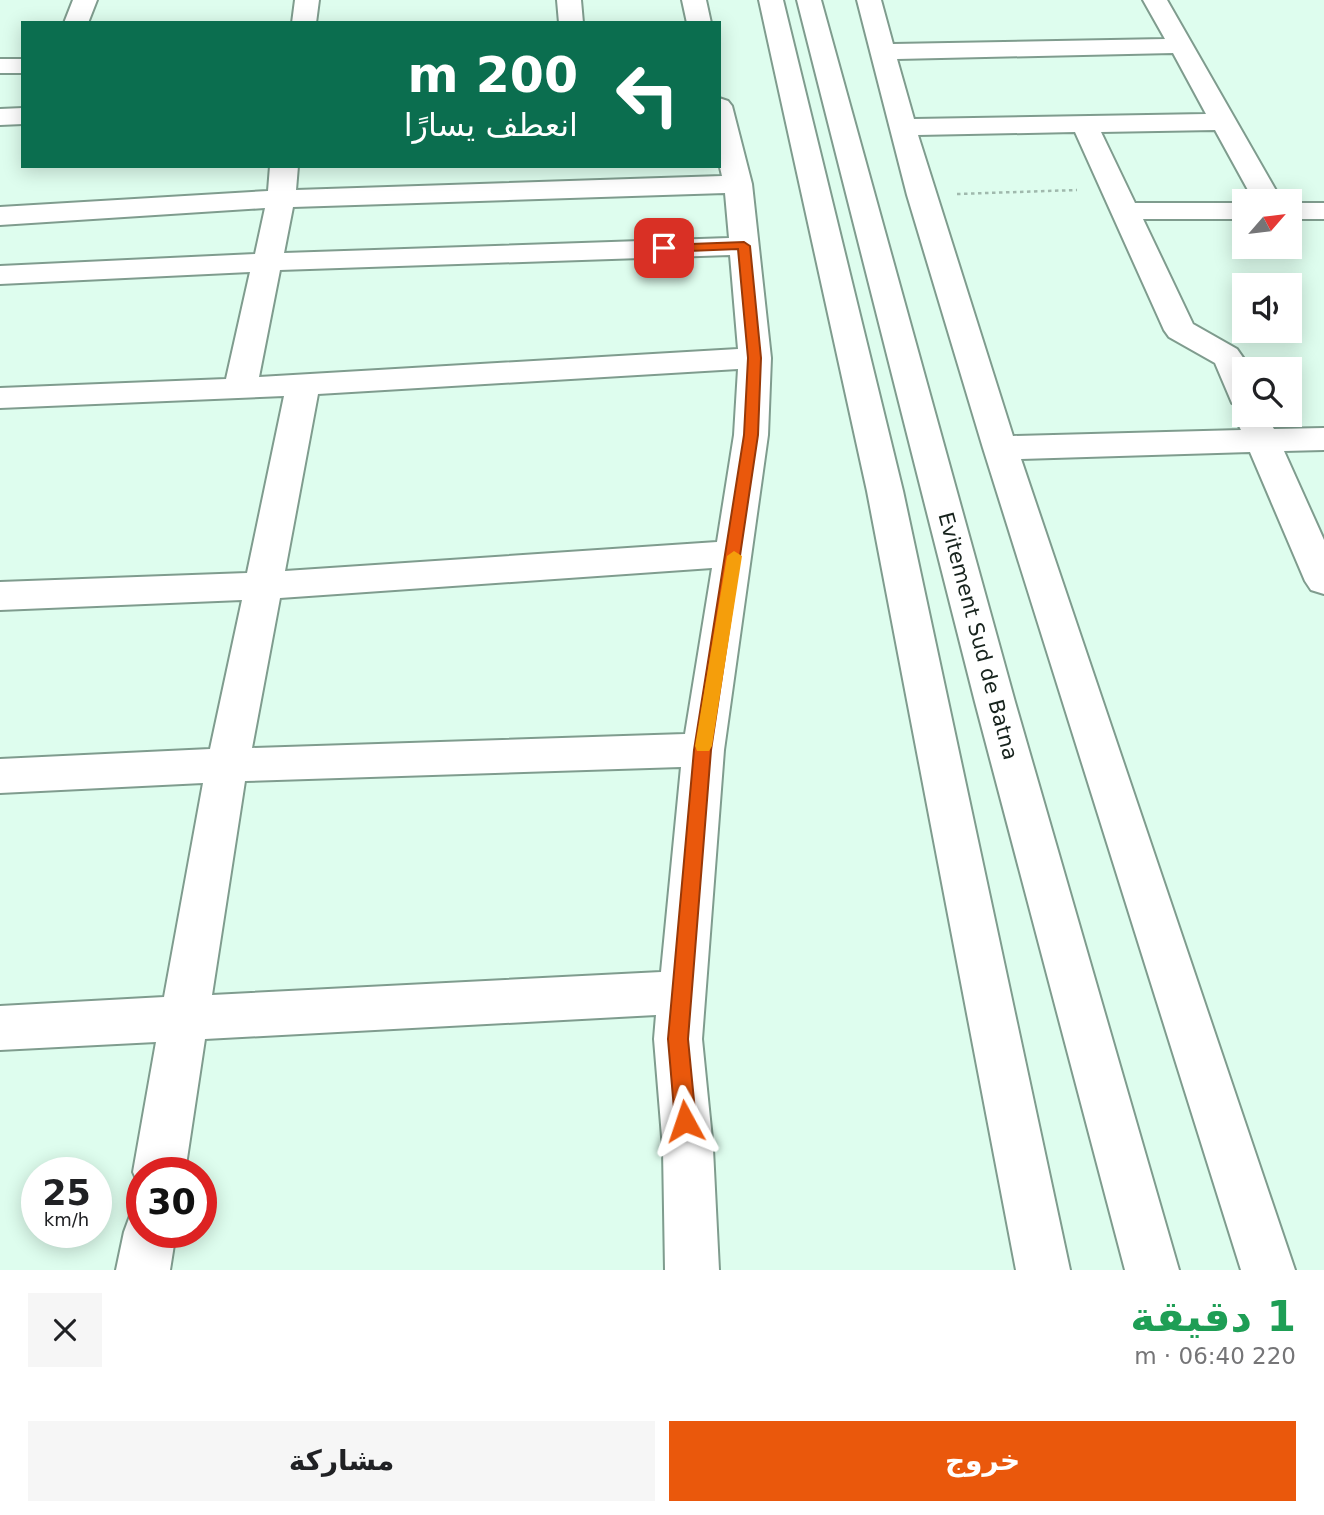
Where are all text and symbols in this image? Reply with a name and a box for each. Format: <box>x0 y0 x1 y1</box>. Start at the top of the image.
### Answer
text: 200 m <box>408 47 578 104</box>
icon: left <box>602 49 693 140</box>
text: انعطف يسارًا <box>404 106 578 144</box>
north arrow <box>1232 189 1302 259</box>
map controls <box>1232 189 1302 427</box>
pin <box>634 218 694 278</box>
icon: arrive <box>645 229 683 267</box>
button: sound <box>1232 273 1302 343</box>
button: search <box>1232 357 1302 427</box>
street label: Evitement Sud de Batna <box>933 509 1023 763</box>
position arrow <box>648 1084 722 1158</box>
speed limit sign: 30 <box>126 1157 217 1248</box>
text: 25 <box>42 1173 91 1213</box>
text: km/h <box>44 1209 89 1230</box>
text: 1 دقيقة <box>1130 1292 1296 1341</box>
button: close <box>28 1293 102 1367</box>
text: 220 m · 06:40 <box>1134 1343 1296 1369</box>
button: مشاركة <box>28 1421 655 1501</box>
button: خروج <box>669 1421 1296 1501</box>

